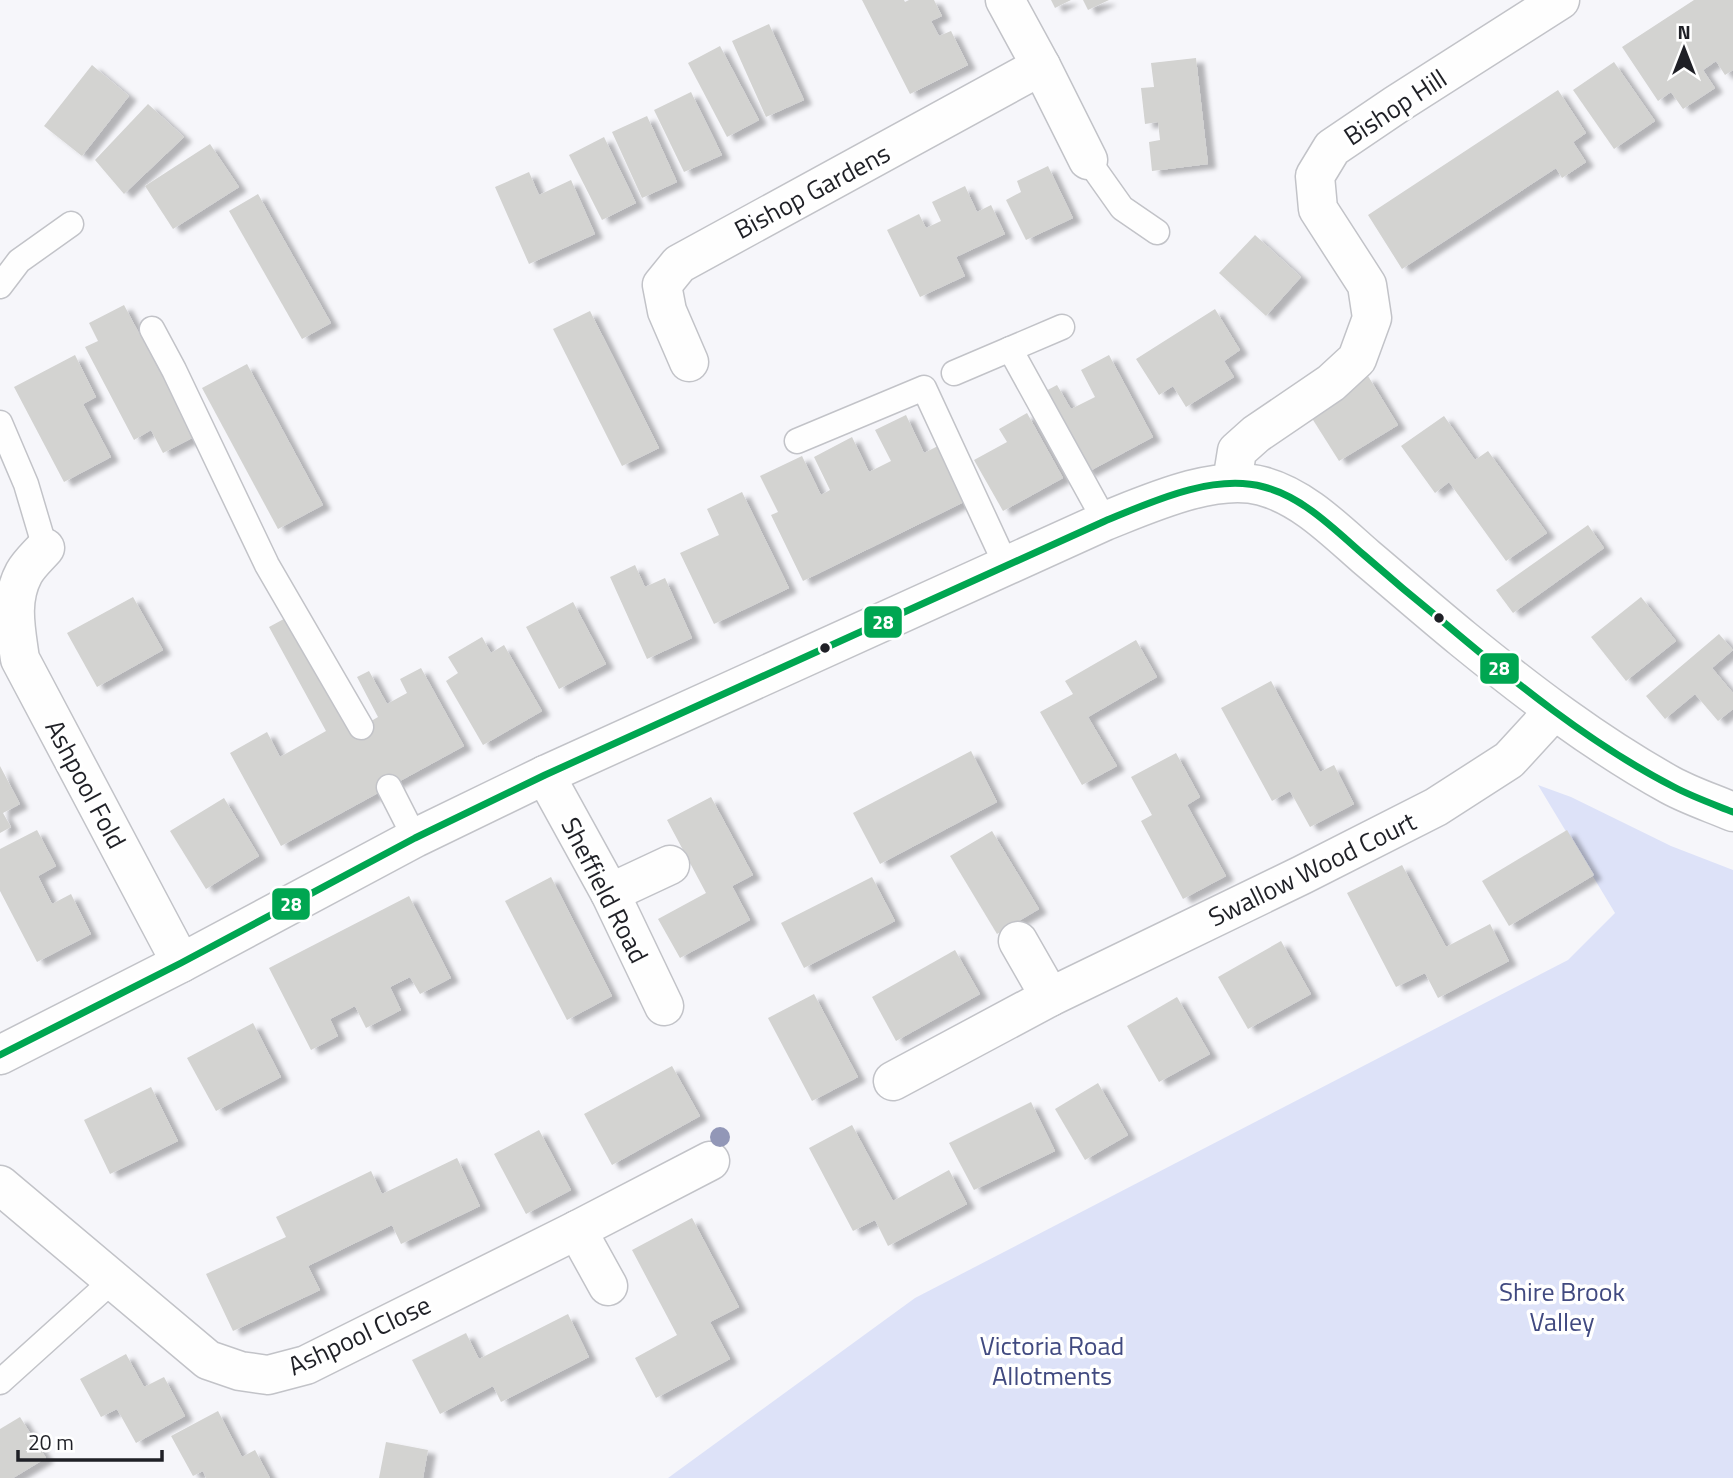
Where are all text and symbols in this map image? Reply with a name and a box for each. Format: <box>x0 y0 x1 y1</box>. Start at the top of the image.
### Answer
north arrow <box>1649 14 1719 84</box>
text: N <box>1677 17 1691 46</box>
street label: Bishop Hill <box>1336 59 1454 155</box>
street label: Bishop Gardens <box>727 134 897 248</box>
line badge: 28 <box>863 605 903 639</box>
text: 28 <box>872 607 894 636</box>
unlabelled marker <box>1432 611 1446 625</box>
unlabelled marker <box>818 641 832 655</box>
line badge: 28 <box>1479 652 1520 685</box>
text: 28 <box>1488 653 1510 682</box>
street label: Ashpool Fold <box>36 713 136 855</box>
street label: Swallow Wood Court <box>1202 802 1422 936</box>
street label: Sheffield Road <box>552 810 658 970</box>
line badge: 28 <box>271 887 311 921</box>
text: 28 <box>280 889 302 918</box>
park label: Shire Brook Valley <box>1499 1272 1625 1341</box>
street label: Ashpool Close <box>281 1285 437 1385</box>
park label: Victoria Road Allotments <box>980 1326 1124 1395</box>
scale bar <box>18 1418 161 1462</box>
text: 20 m <box>28 1426 74 1458</box>

